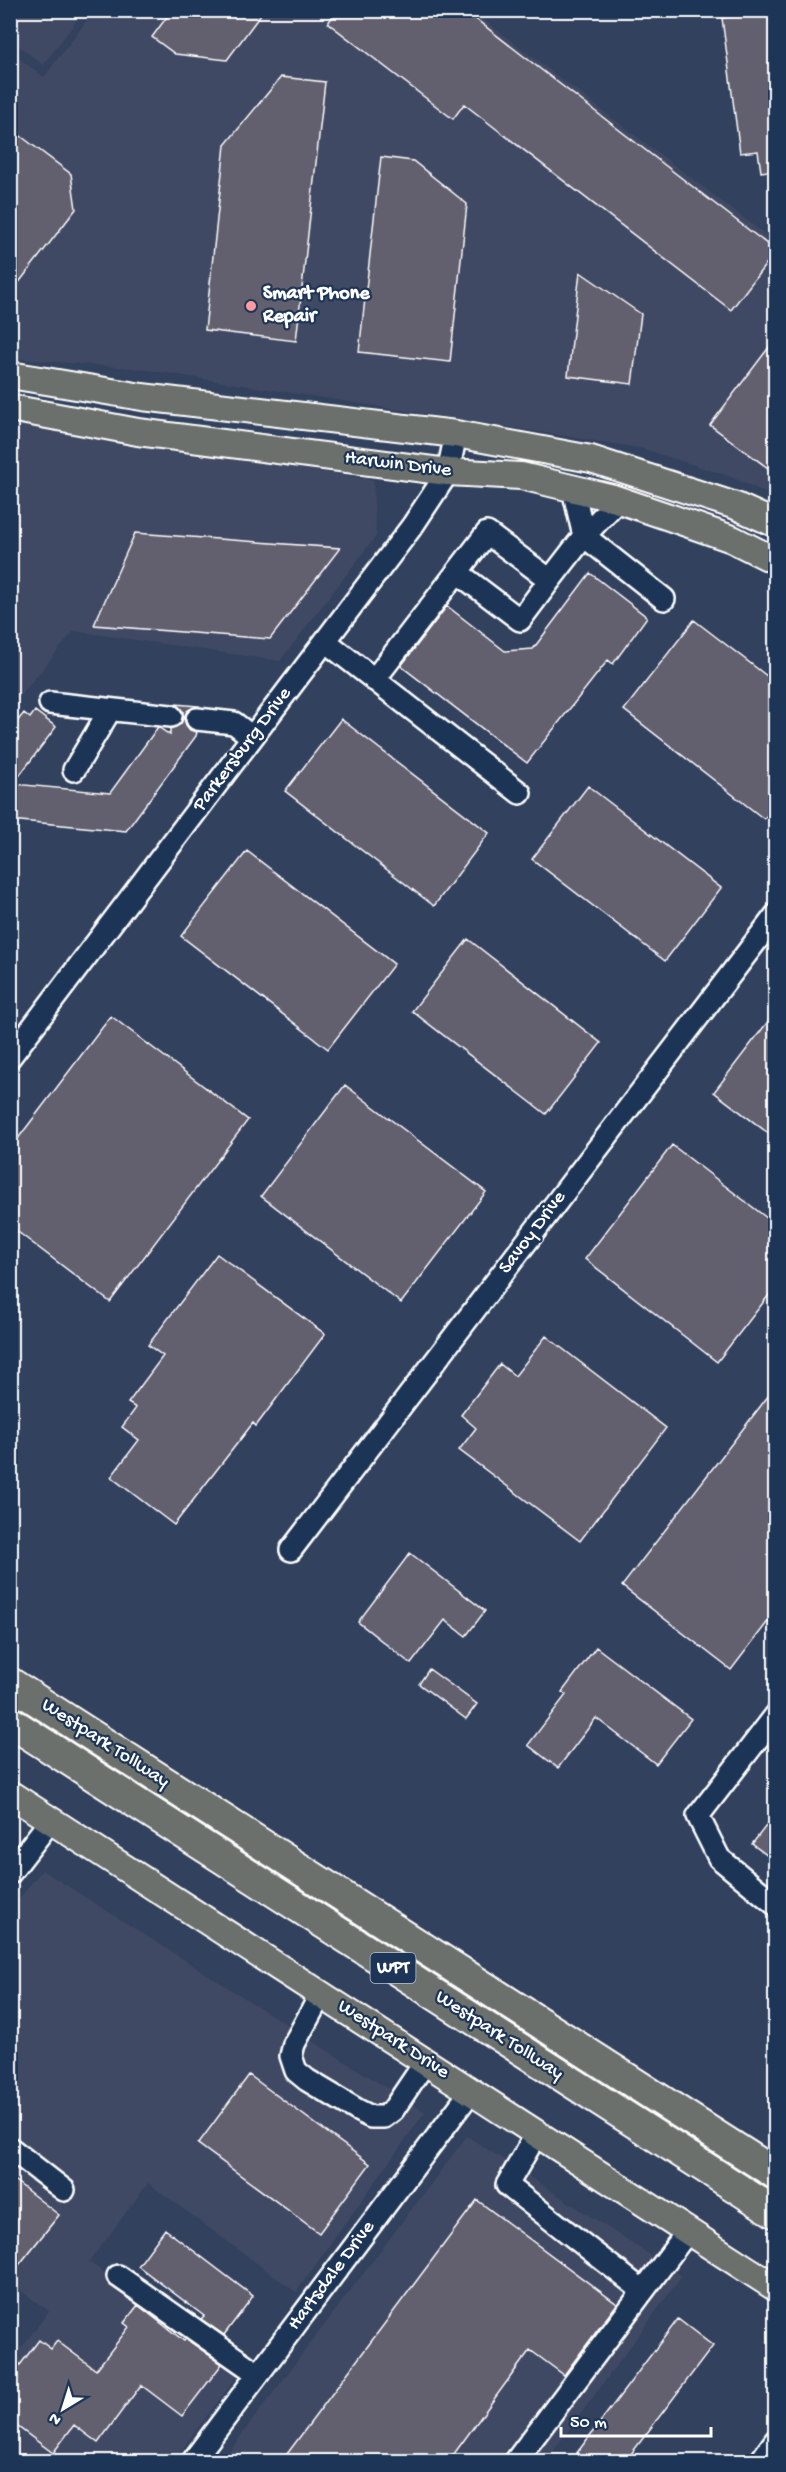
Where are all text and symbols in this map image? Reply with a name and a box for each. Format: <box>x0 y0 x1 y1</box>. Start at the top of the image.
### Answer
place label: Smart Phone Repair <box>262 283 370 329</box>
marker: Smart Phone Repair <box>244 299 258 313</box>
street label: Harwin Drive <box>343 447 453 483</box>
street label: Parkersburg Drive <box>188 683 298 817</box>
street label: Savoy Drive <box>494 1187 572 1279</box>
street label: Westpark Tollway <box>37 1694 173 1794</box>
road number: WPT <box>370 1953 416 1983</box>
street label: Westpark Tollway <box>431 1986 567 2086</box>
street label: Westpark Drive <box>333 1995 454 2085</box>
street label: Hartsdale Drive <box>283 2216 381 2335</box>
north arrow <box>33 2379 93 2439</box>
scale bar <box>561 2400 711 2438</box>
text: N <box>46 2407 66 2429</box>
text: 50 m <box>570 2413 607 2434</box>

